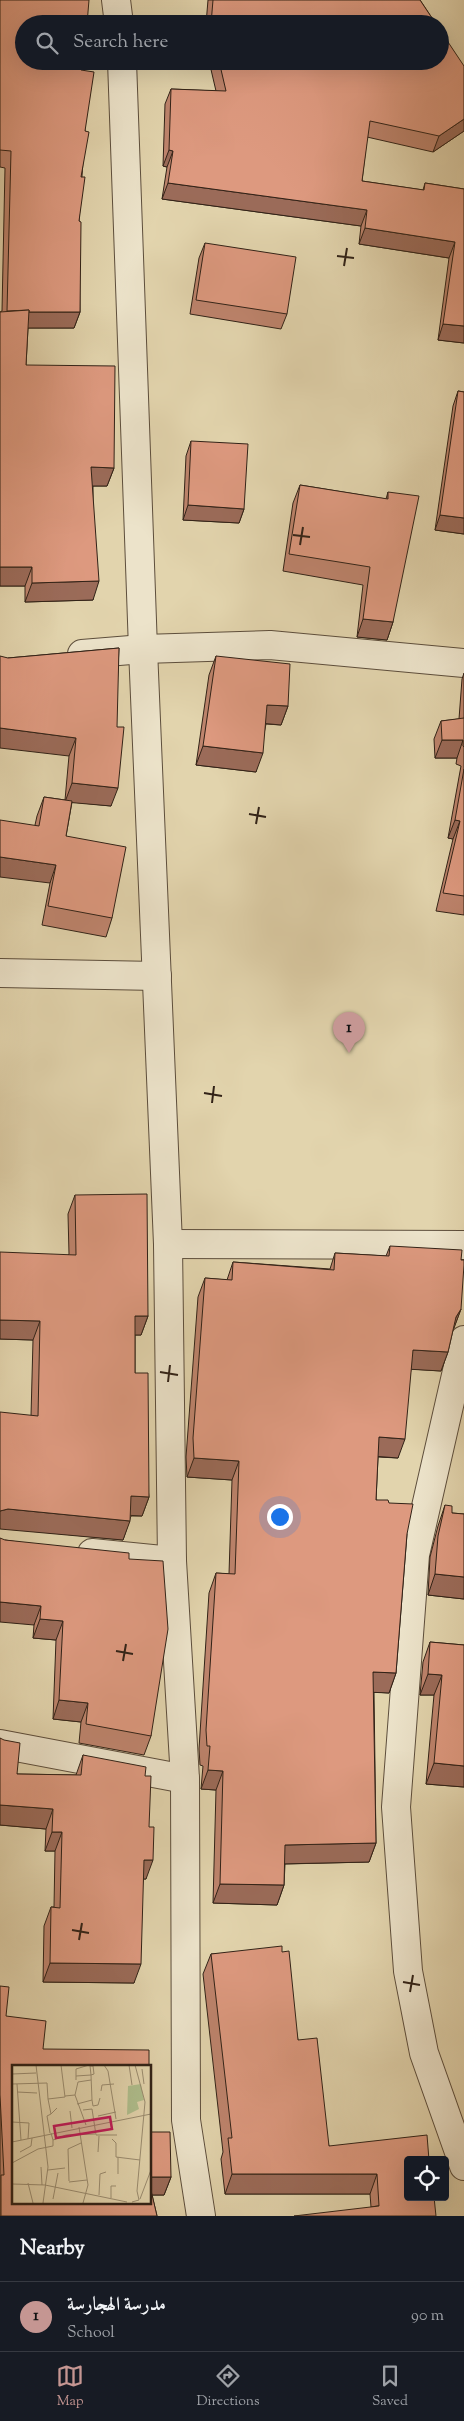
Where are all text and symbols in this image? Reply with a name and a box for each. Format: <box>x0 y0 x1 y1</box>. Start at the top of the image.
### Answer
search box <box>15 15 449 70</box>
icon: search <box>33 29 61 57</box>
text: Search here <box>73 29 168 56</box>
pin: 1 <box>333 1012 365 1053</box>
your location <box>267 1504 293 1530</box>
inset map <box>12 2065 151 2204</box>
map controls <box>404 2156 449 2201</box>
button: locate <box>404 2156 449 2201</box>
text: Nearby <box>20 2234 85 2264</box>
text: مدرسة الهجارسة <box>67 2292 166 2319</box>
text: 1 <box>33 2305 39 2328</box>
text: 90 m <box>411 2305 444 2328</box>
text: School <box>67 2322 115 2345</box>
tab: Map <box>56 2362 84 2412</box>
tab: Directions <box>196 2362 260 2412</box>
tab: Saved <box>372 2362 408 2412</box>

